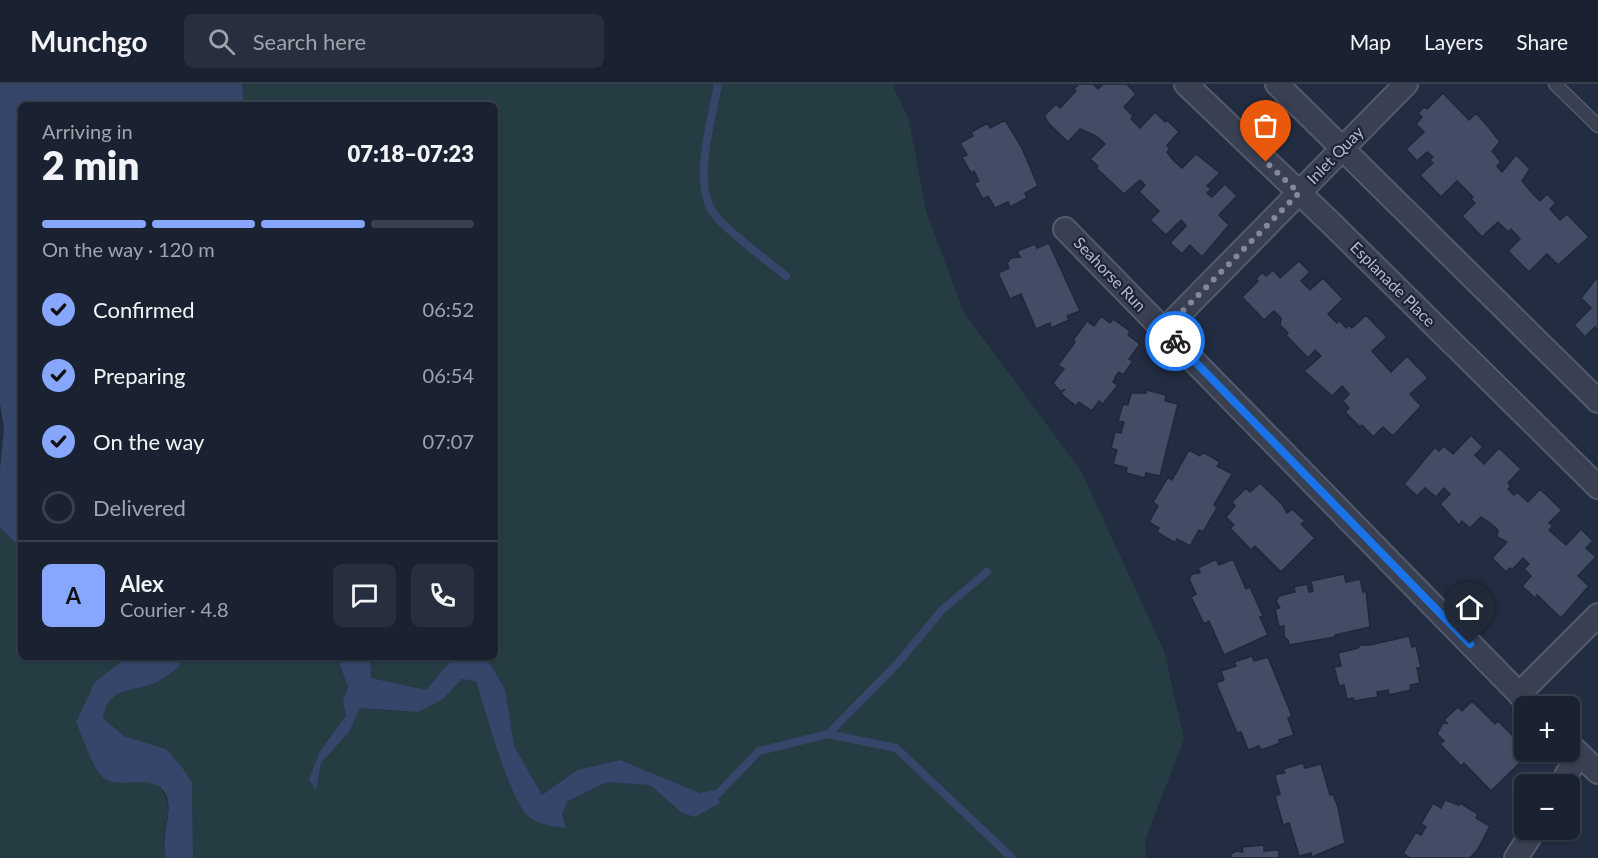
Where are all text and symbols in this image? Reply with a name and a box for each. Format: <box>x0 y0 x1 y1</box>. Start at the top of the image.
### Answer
search box <box>184 14 604 68</box>
text: Munchgo <box>30 24 148 58</box>
icon: search <box>205 25 238 58</box>
text: Search here <box>253 28 366 55</box>
text: Map <box>1350 29 1391 54</box>
text: Layers <box>1424 29 1483 54</box>
text: Share <box>1516 29 1568 54</box>
pin <box>1240 100 1291 162</box>
icon: bag <box>1249 109 1282 142</box>
text: Arriving in <box>42 119 133 143</box>
street label: Inlet Quay <box>1302 121 1367 187</box>
text: 07:18–07:23 <box>348 140 474 167</box>
text: 2 min <box>42 142 139 188</box>
street label: Seahorse Run <box>1070 233 1150 315</box>
text: On the way · 120 m <box>42 237 215 261</box>
street label: Esplanade Place <box>1347 237 1440 330</box>
icon: check <box>42 293 75 326</box>
text: Confirmed <box>93 296 195 323</box>
text: 06:52 <box>423 297 474 321</box>
courier <box>1145 311 1205 371</box>
icon: bike <box>1159 325 1192 358</box>
icon: check <box>42 359 75 392</box>
text: Preparing <box>93 362 185 389</box>
text: 06:54 <box>423 363 474 387</box>
icon: check <box>42 425 75 458</box>
text: On the way <box>93 428 204 455</box>
text: 07:07 <box>423 429 474 453</box>
text: Delivered <box>93 494 186 521</box>
button: chat <box>333 564 396 627</box>
button: phone <box>411 564 474 627</box>
text: Alex <box>120 570 164 597</box>
text: A <box>66 582 81 609</box>
pin <box>1444 582 1495 644</box>
icon: home <box>1453 591 1486 624</box>
text: Courier · 4.8 <box>120 597 229 621</box>
map controls <box>1514 696 1580 840</box>
button: + <box>1514 696 1580 762</box>
button: − <box>1514 774 1580 840</box>

